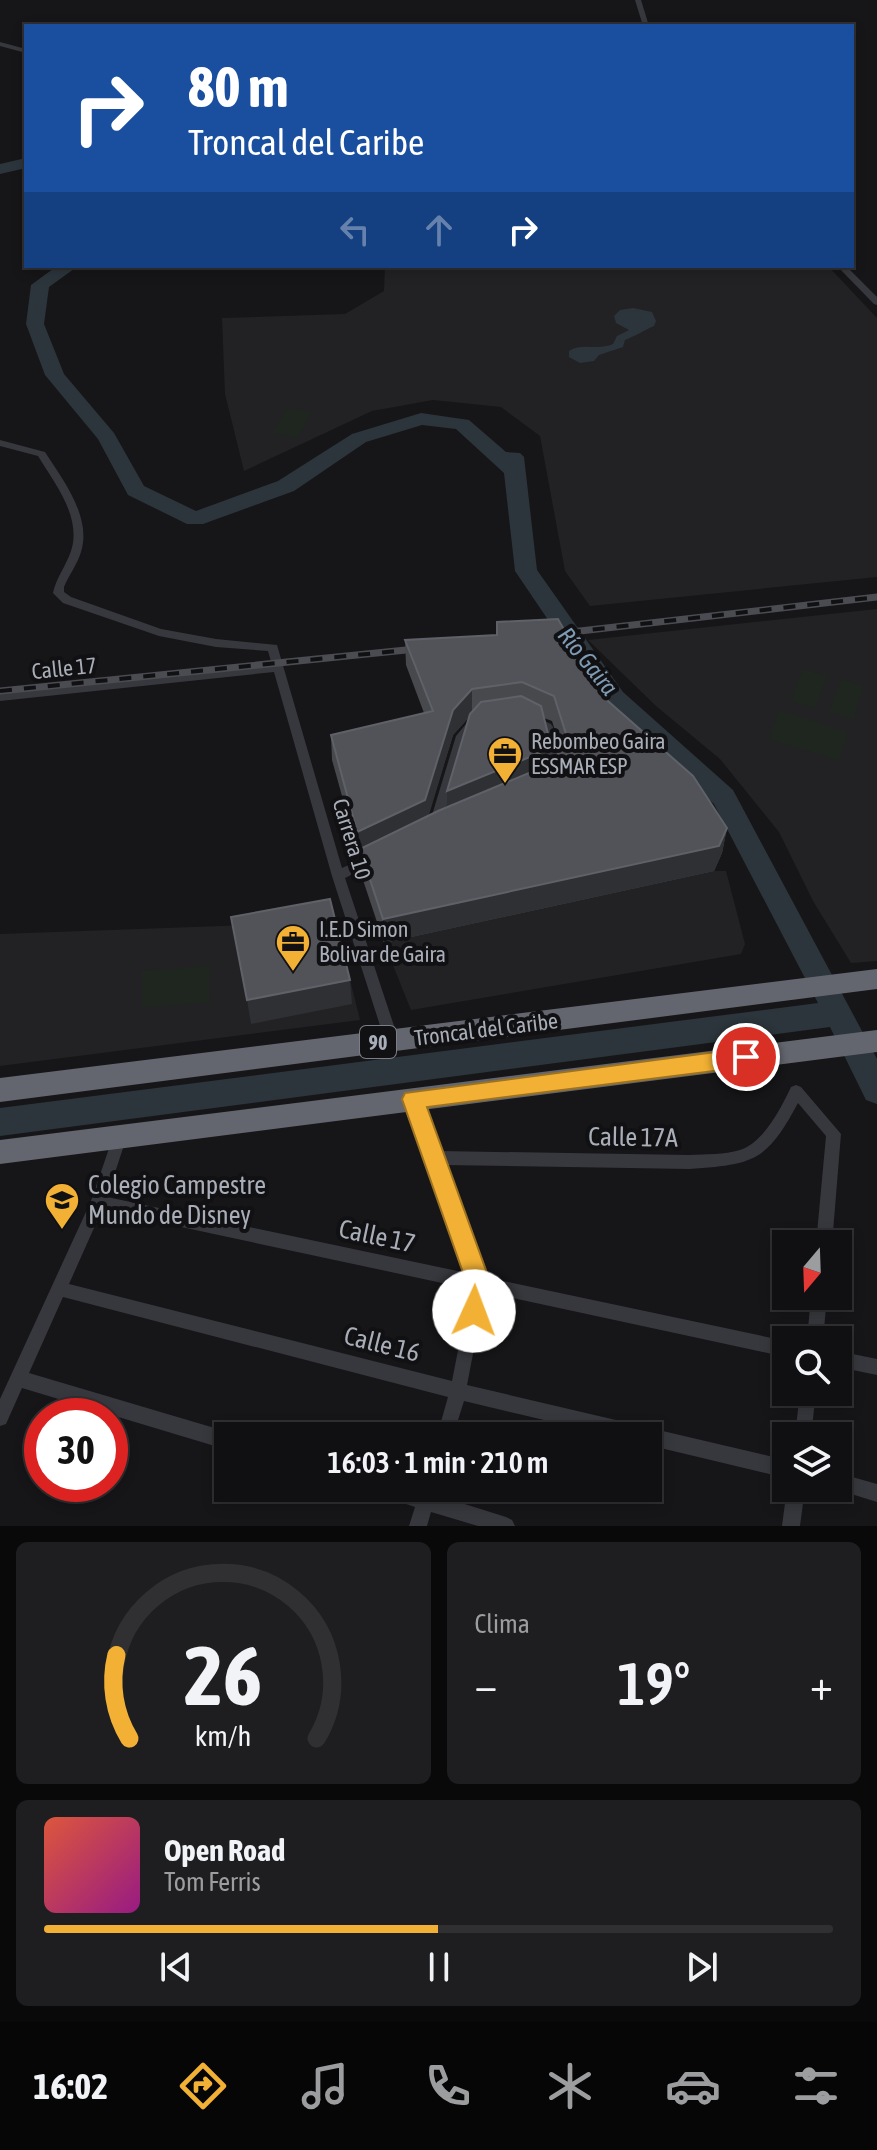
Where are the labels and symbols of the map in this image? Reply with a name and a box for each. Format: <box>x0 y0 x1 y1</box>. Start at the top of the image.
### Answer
water label: Río Gaira <box>553 622 623 700</box>
street label: Calle 17 <box>30 652 98 684</box>
place label: Rebombeo Gaira ESSMAR ESP <box>531 728 666 779</box>
office icon: Rebombeo Gaira ESSMAR ESP <box>486 735 524 785</box>
street label: Carrera 10 <box>327 795 377 883</box>
place label: I.E.D Simon Bolivar de Gaira <box>319 916 446 967</box>
office icon: I.E.D Simon Bolivar de Gaira <box>274 923 312 973</box>
street label: Troncal del Caribe <box>413 1007 559 1051</box>
pin <box>712 1023 780 1091</box>
road number: 90 <box>360 1026 396 1058</box>
street label: Calle 17A <box>588 1121 678 1153</box>
place label: Colegio Campestre Mundo de Disney <box>88 1170 266 1230</box>
school or university icon: Colegio Campestre Mundo de Disney <box>43 1181 81 1231</box>
street label: Calle 17 <box>336 1213 418 1259</box>
north arrow <box>772 1230 852 1310</box>
position arrow <box>432 1269 516 1353</box>
street label: Calle 16 <box>341 1320 423 1368</box>
speed limit sign: 30 <box>24 1398 128 1502</box>

